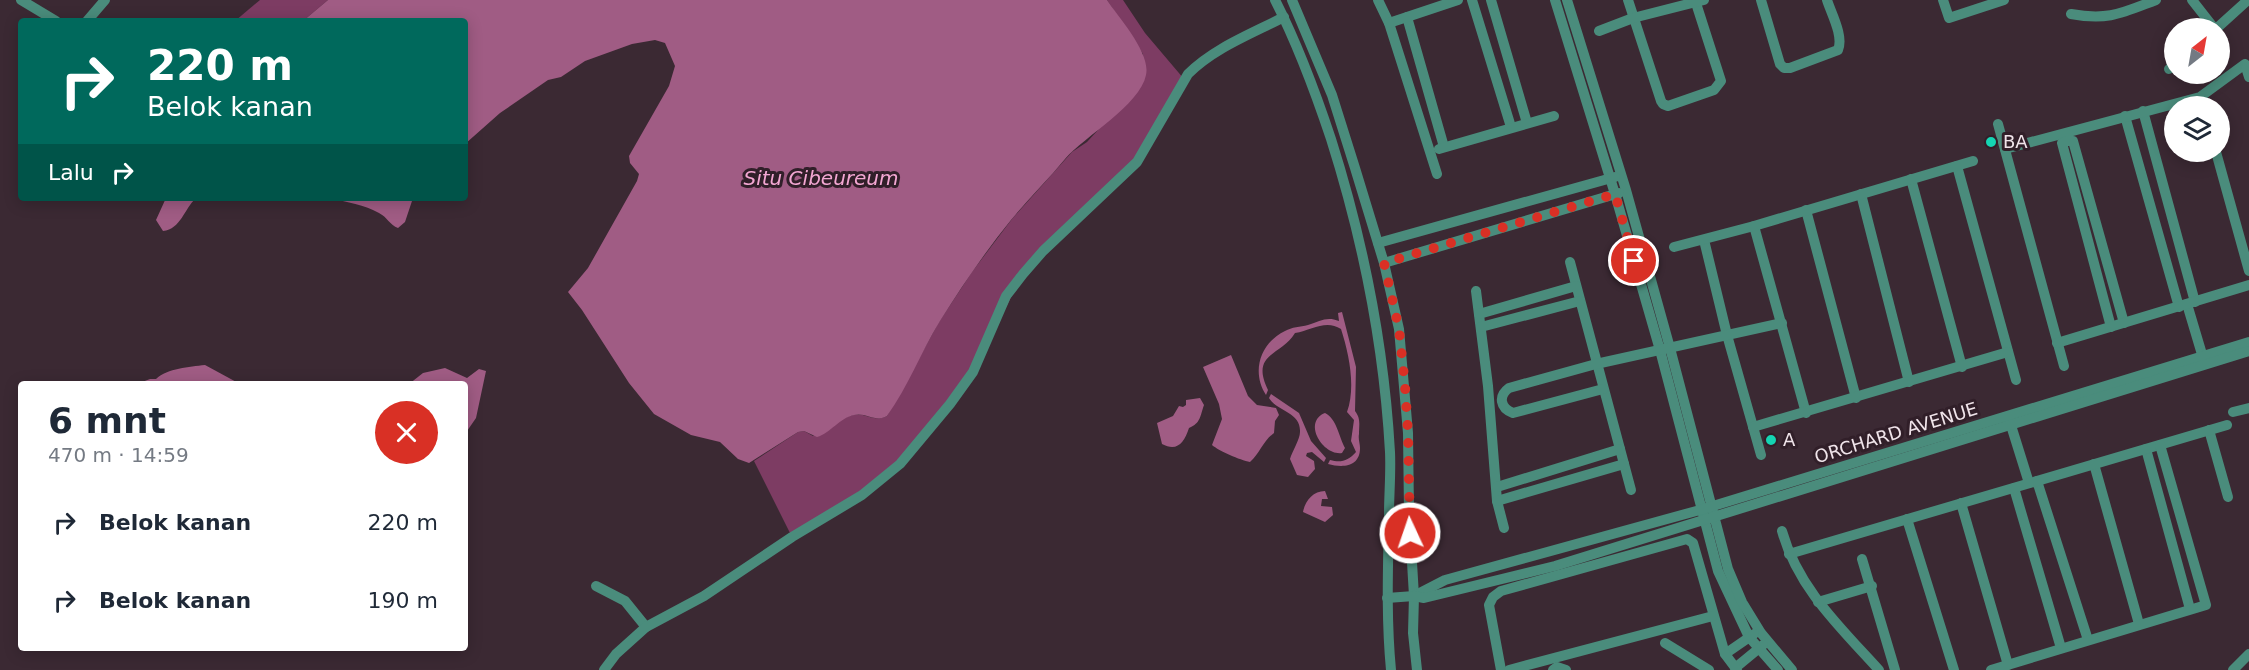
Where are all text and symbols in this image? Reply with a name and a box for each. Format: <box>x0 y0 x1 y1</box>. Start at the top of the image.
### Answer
north arrow <box>2164 18 2230 84</box>
map controls <box>2164 18 2230 162</box>
text: 220 m <box>147 41 293 90</box>
icon: right <box>48 42 126 120</box>
text: Belok kanan <box>147 91 313 122</box>
button: layers <box>2164 96 2230 162</box>
place label: BA <box>2003 131 2028 152</box>
marker: BA <box>1984 135 1998 149</box>
icon: right <box>106 156 139 189</box>
text: Lalu <box>48 160 94 185</box>
water label: Situ Cibeureum <box>743 166 899 190</box>
pin <box>1608 235 1659 286</box>
icon: arrive <box>1617 244 1650 277</box>
street label: ORCHARD AVENUE <box>1812 398 1980 467</box>
text: 6 mnt <box>48 400 166 441</box>
button: close <box>375 401 438 464</box>
place label: A <box>1783 429 1796 450</box>
marker: A <box>1764 433 1778 447</box>
text: 470 m · 14:59 <box>48 443 189 467</box>
position arrow <box>1378 501 1442 565</box>
icon: right <box>48 506 81 539</box>
text: Belok kanan <box>99 510 251 535</box>
text: 220 m <box>368 510 438 535</box>
icon: right <box>48 584 81 617</box>
text: Belok kanan <box>99 588 251 613</box>
text: 190 m <box>368 588 438 613</box>

